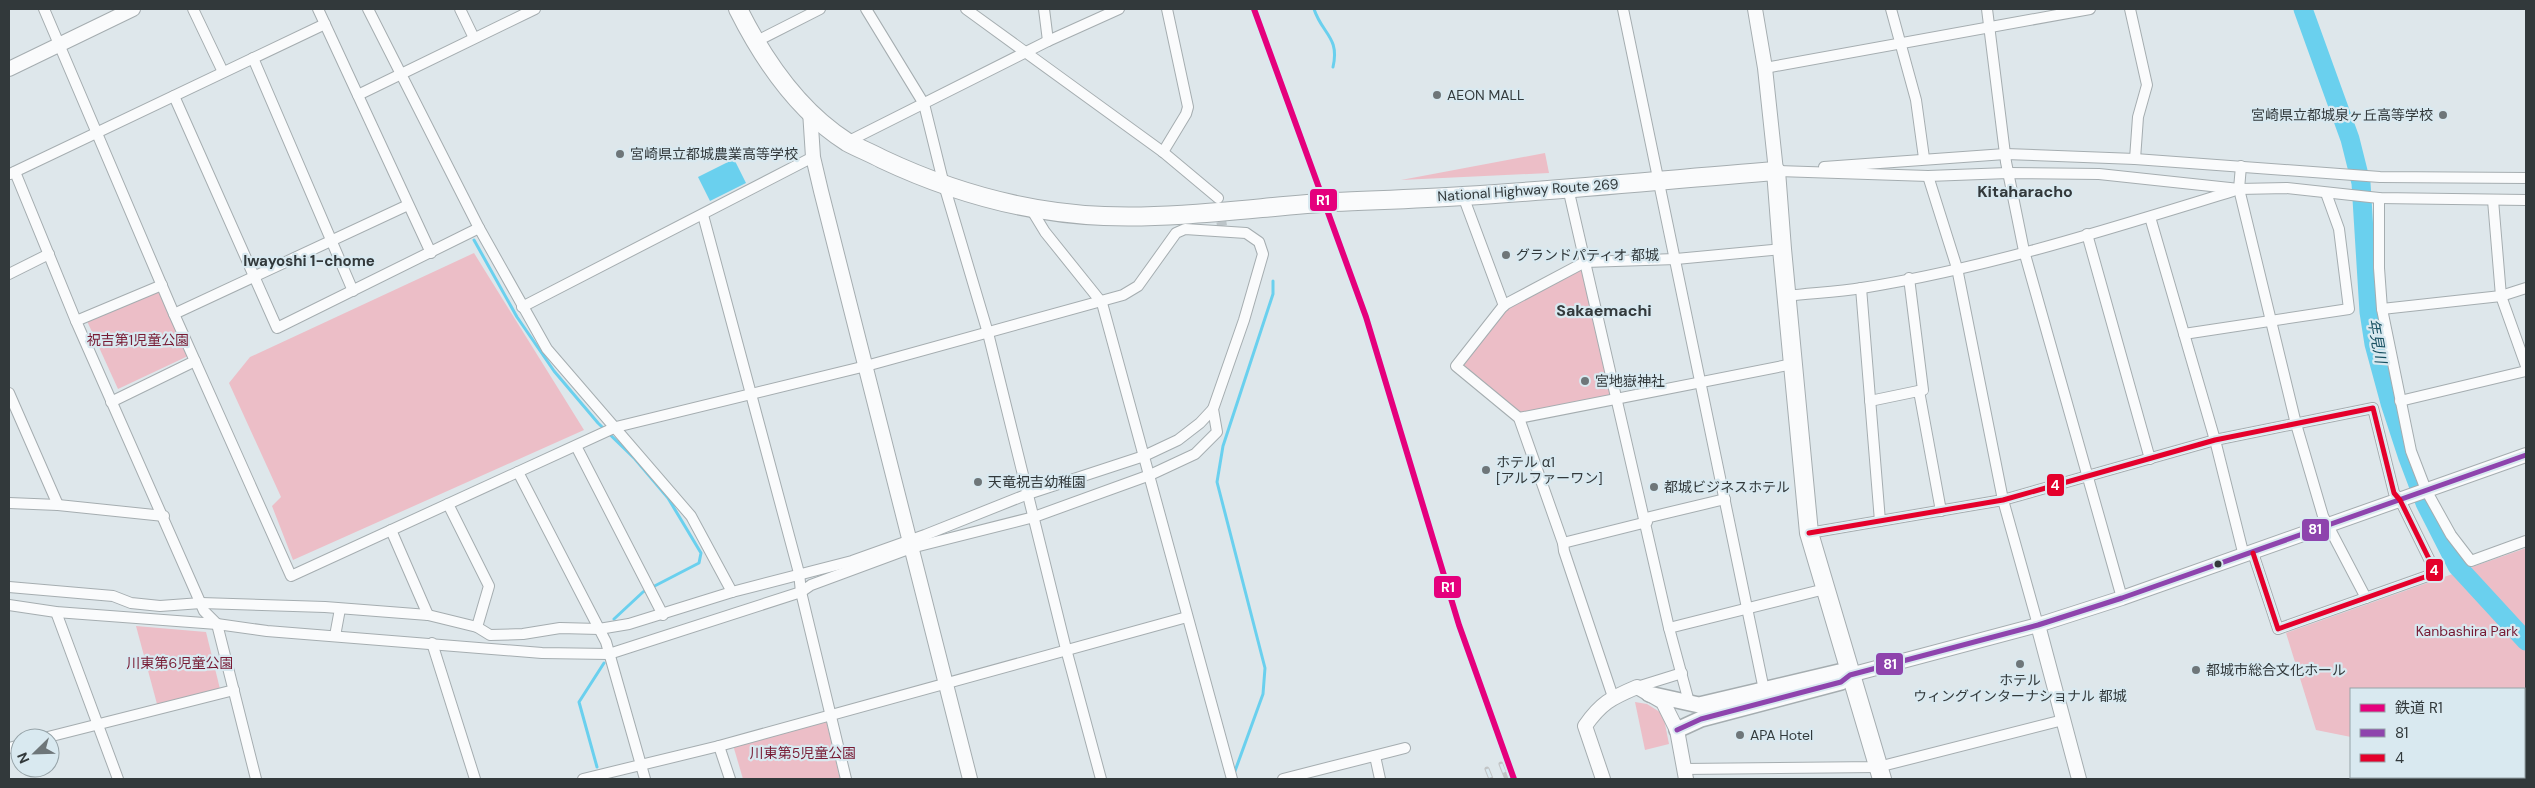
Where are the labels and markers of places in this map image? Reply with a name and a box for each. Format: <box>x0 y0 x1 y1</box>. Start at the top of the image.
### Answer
place label: AEON MALL <box>1447 86 1524 104</box>
marker: AEON MALL <box>1431 89 1443 101</box>
place label: 宮崎県立都城泉ヶ丘高等学校 <box>2251 106 2433 124</box>
marker: 宮崎県立都城泉ヶ丘高等学校 <box>2437 109 2449 121</box>
place label: 宮崎県立都城農業高等学校 <box>630 145 798 163</box>
marker: 宮崎県立都城農業高等学校 <box>614 148 626 160</box>
place label: グランドパティオ 都城 <box>1516 246 1659 264</box>
marker: グランドパティオ 都城 <box>1500 249 1512 261</box>
place label: 宮地嶽神社 <box>1595 372 1665 390</box>
marker: 宮地嶽神社 <box>1579 375 1591 387</box>
place label: ホテル α1 [アルファーワン] <box>1496 453 1603 487</box>
marker: ホテル α1 [アルファーワン] <box>1480 464 1492 476</box>
place label: 天竜祝吉幼稚園 <box>988 473 1086 491</box>
marker: 天竜祝吉幼稚園 <box>972 476 984 488</box>
place label: 都城ビジネスホテル <box>1664 478 1790 496</box>
marker: 都城ビジネスホテル <box>1648 481 1660 493</box>
unlabelled marker <box>2213 559 2223 569</box>
marker: ホテル ウィングインターナショナル 都城 <box>2014 658 2026 670</box>
place label: 都城市総合文化ホール <box>2206 661 2346 679</box>
marker: 都城市総合文化ホール <box>2190 664 2202 676</box>
place label: ホテル ウィングインターナショナル 都城 <box>1913 671 2127 705</box>
place label: APA Hotel <box>1750 726 1813 744</box>
marker: APA Hotel <box>1734 729 1746 741</box>

